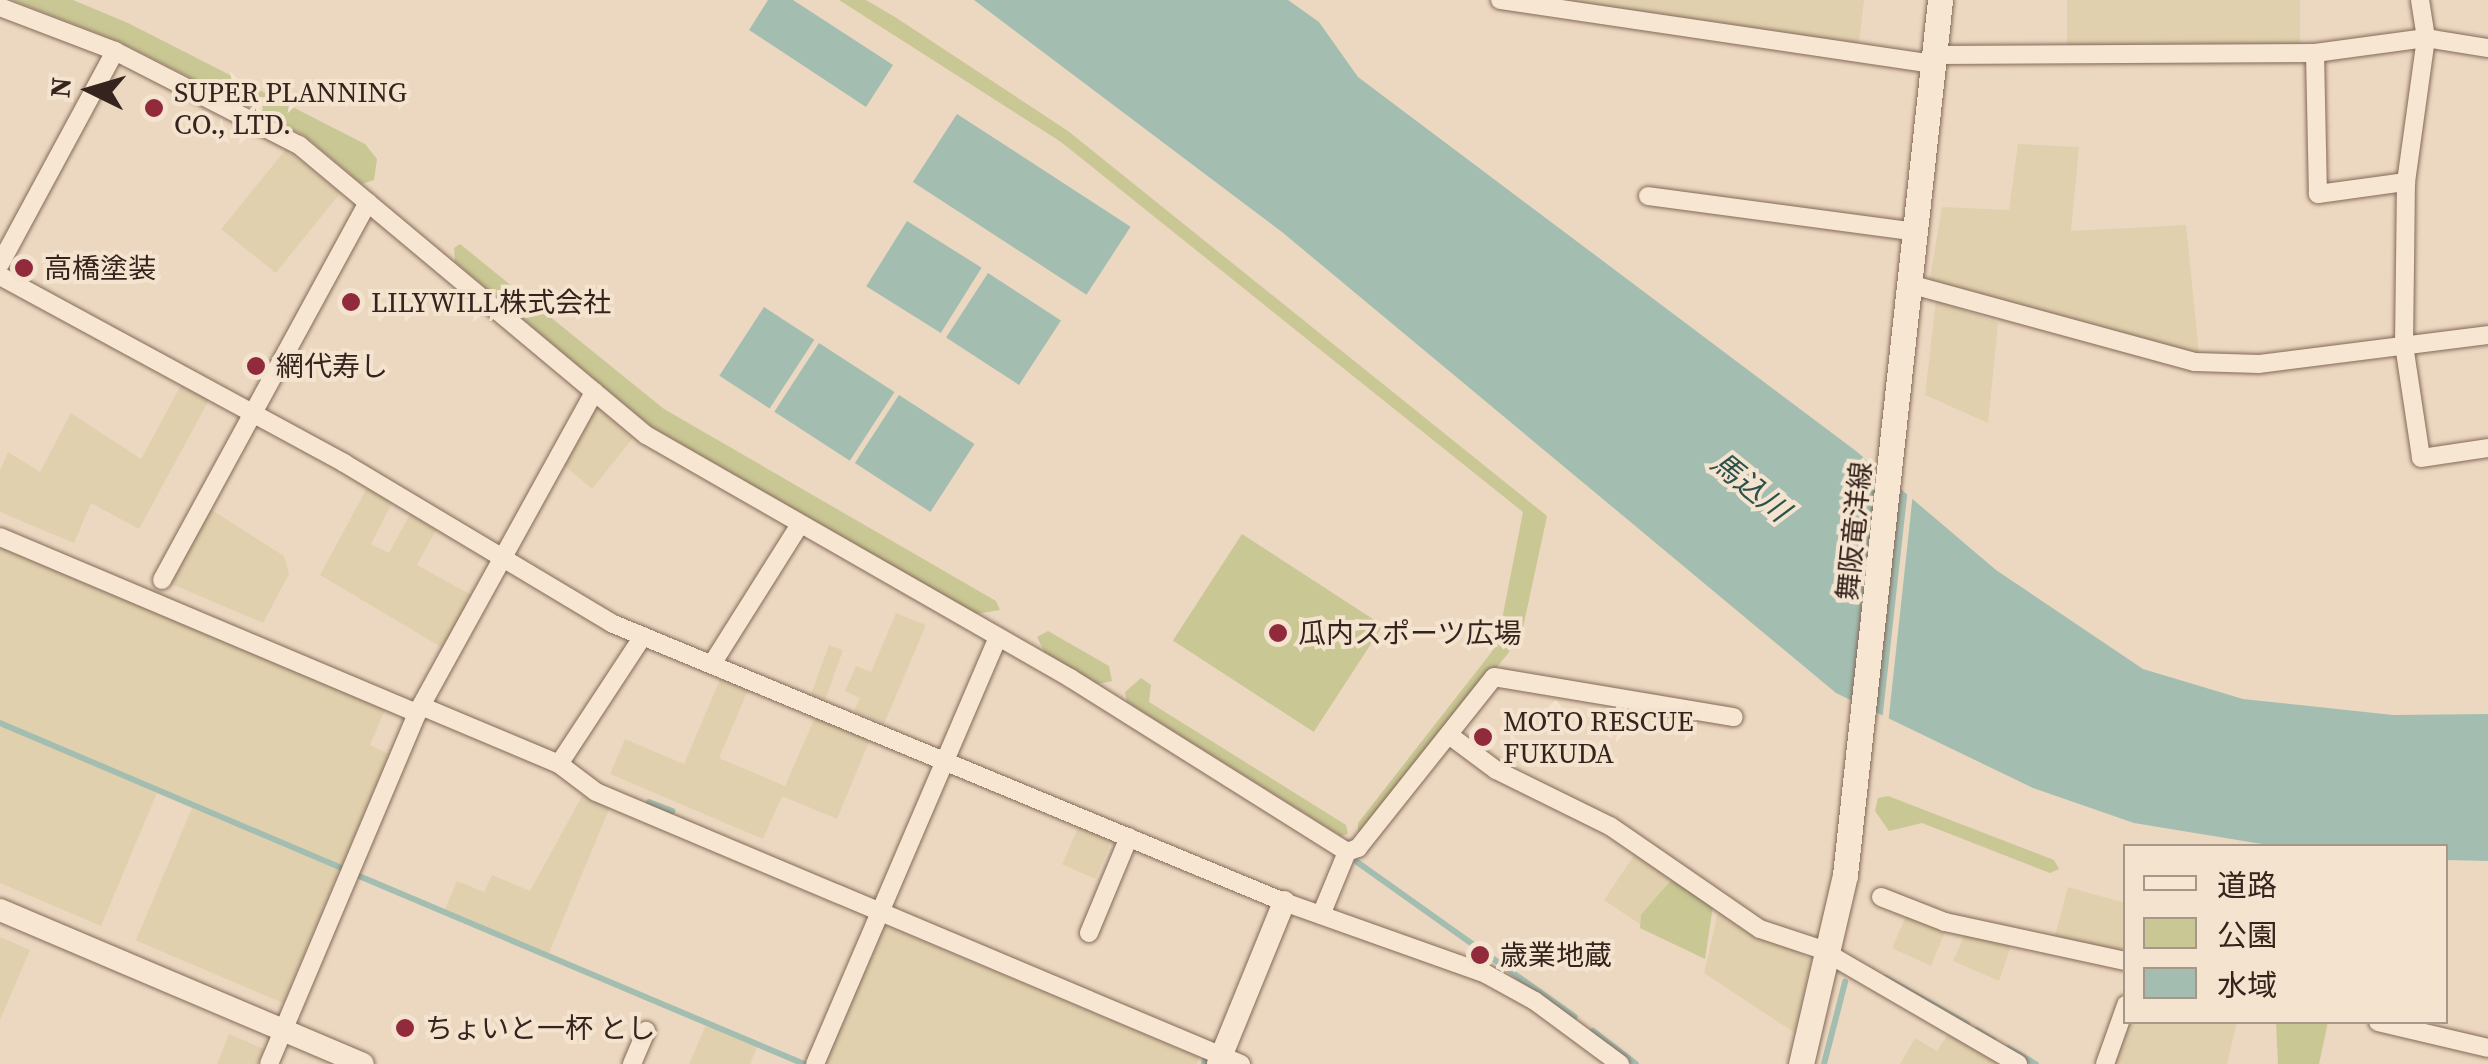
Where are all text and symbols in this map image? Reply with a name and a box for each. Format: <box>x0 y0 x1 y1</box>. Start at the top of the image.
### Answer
north arrow <box>40 40 140 140</box>
place label: SUPER PLANNING CO., LTD. <box>174 75 407 141</box>
text: N <box>40 76 80 99</box>
marker: SUPER PLANNING CO., LTD. <box>143 97 165 119</box>
place label: 高橋塗装 <box>44 251 156 285</box>
marker: 高橋塗装 <box>13 257 35 279</box>
place label: LILYWILL株式会社 <box>371 285 611 319</box>
marker: LILYWILL株式会社 <box>340 291 362 313</box>
place label: 網代寿し <box>276 349 388 383</box>
marker: 網代寿し <box>245 355 267 377</box>
water label: 馬込川 <box>1704 445 1796 529</box>
street label: 舞阪竜洋線 <box>1830 460 1878 602</box>
place label: 瓜内スポーツ広場 <box>1298 616 1522 650</box>
marker: 瓜内スポーツ広場 <box>1267 622 1289 644</box>
place label: MOTO RESCUE FUKUDA <box>1503 704 1694 770</box>
marker: MOTO RESCUE FUKUDA <box>1472 726 1494 748</box>
legend <box>2123 844 2448 1024</box>
text: 道路 <box>2217 865 2277 906</box>
text: 公園 <box>2217 915 2277 956</box>
place label: 歳業地蔵 <box>1500 938 1612 972</box>
marker: 歳業地蔵 <box>1469 944 1491 966</box>
text: 水域 <box>2217 965 2277 1006</box>
place label: ちょいと一杯 とし <box>425 1011 656 1045</box>
marker: ちょいと一杯 とし <box>394 1017 416 1039</box>

